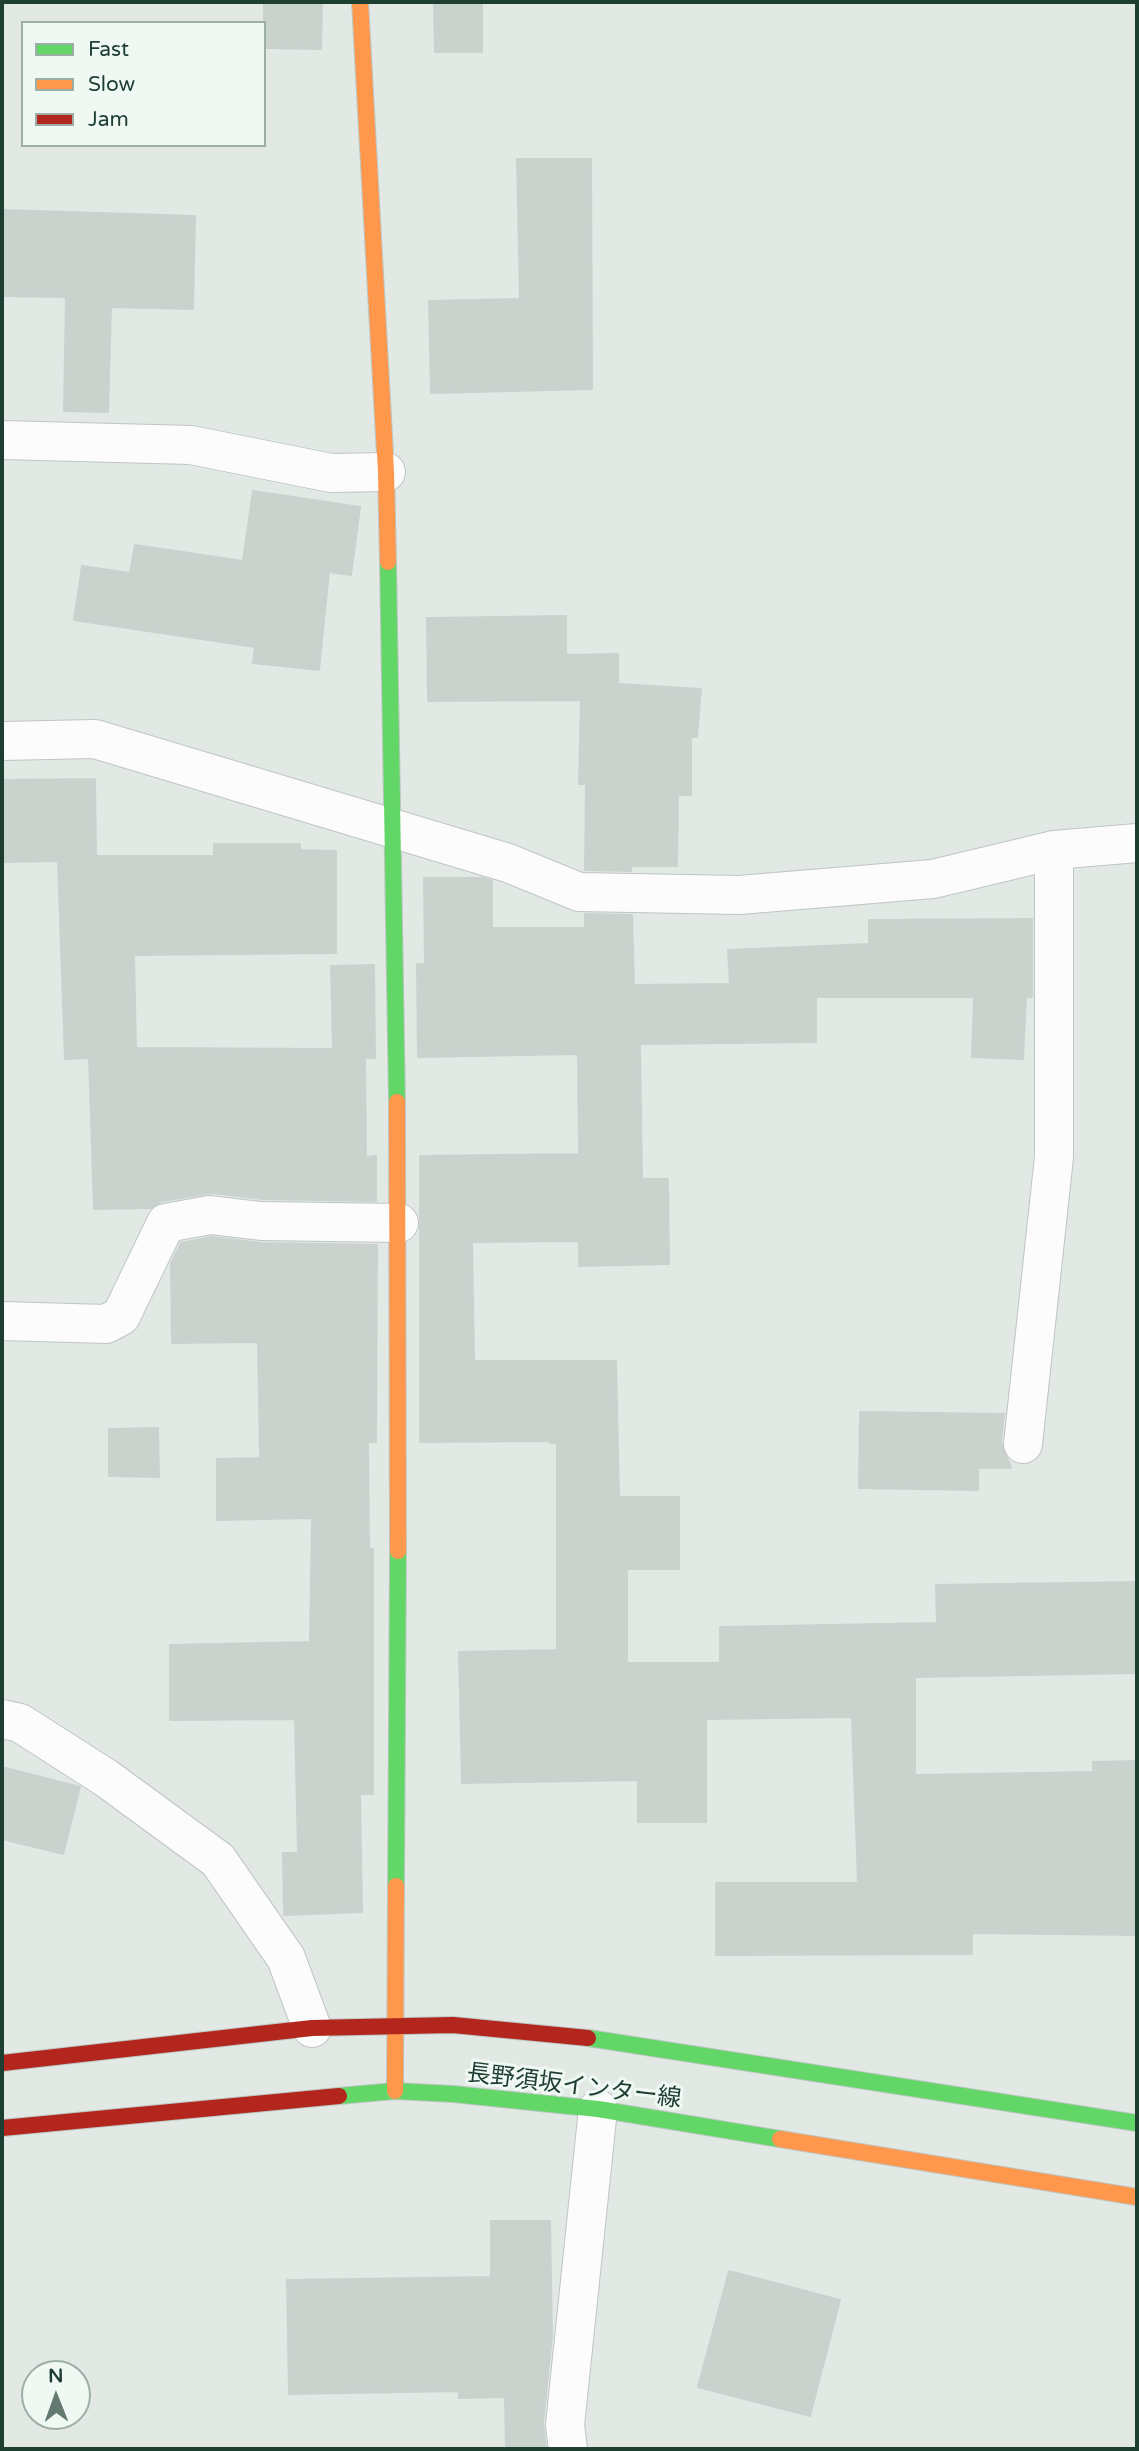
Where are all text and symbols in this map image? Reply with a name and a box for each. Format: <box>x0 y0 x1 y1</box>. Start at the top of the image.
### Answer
legend <box>21 21 266 147</box>
text: Fast <box>88 37 129 62</box>
text: Slow <box>88 72 135 97</box>
text: Jam <box>88 107 129 132</box>
street label: 長野須坂インター線 <box>465 2060 683 2114</box>
north arrow <box>21 2360 91 2430</box>
text: N <box>48 2365 63 2387</box>

